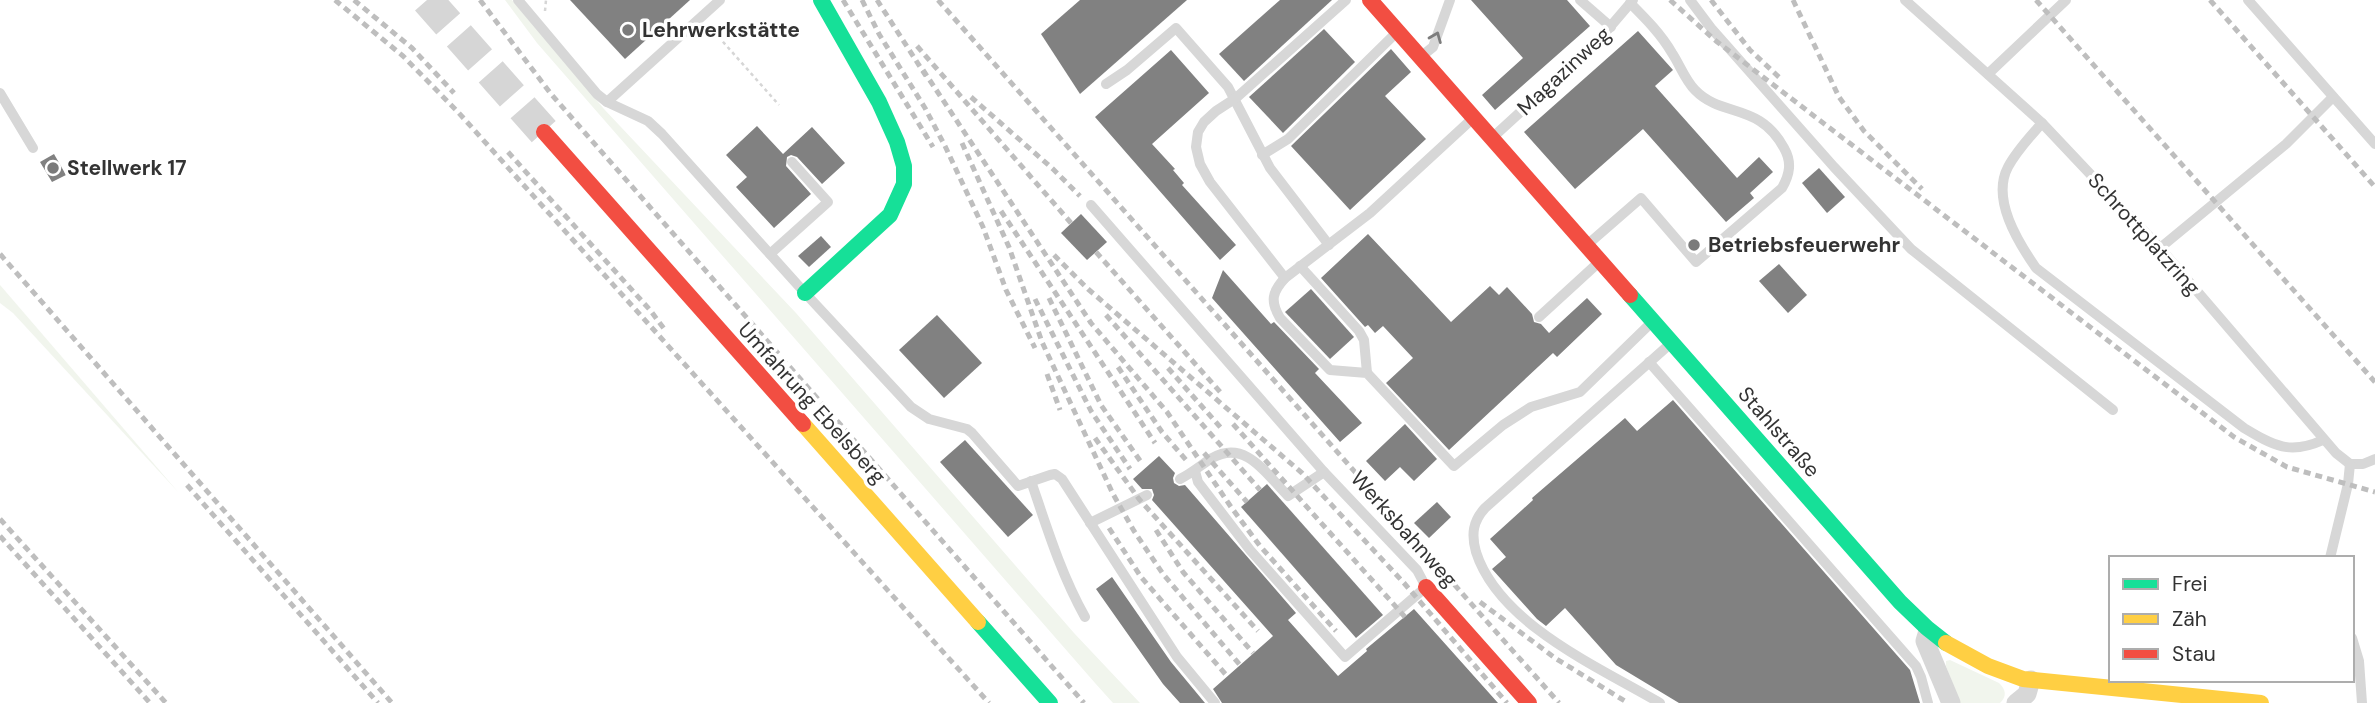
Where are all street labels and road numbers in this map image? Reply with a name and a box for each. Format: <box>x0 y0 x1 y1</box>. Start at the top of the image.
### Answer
street label: Magazinweg <box>1511 20 1617 122</box>
street label: Schrottplatzring <box>2082 167 2207 301</box>
street label: Umfahrung Ebelsberg <box>732 316 892 490</box>
street label: Stahlstraße <box>1732 381 1826 483</box>
street label: Werksbahnweg <box>1344 465 1464 593</box>

